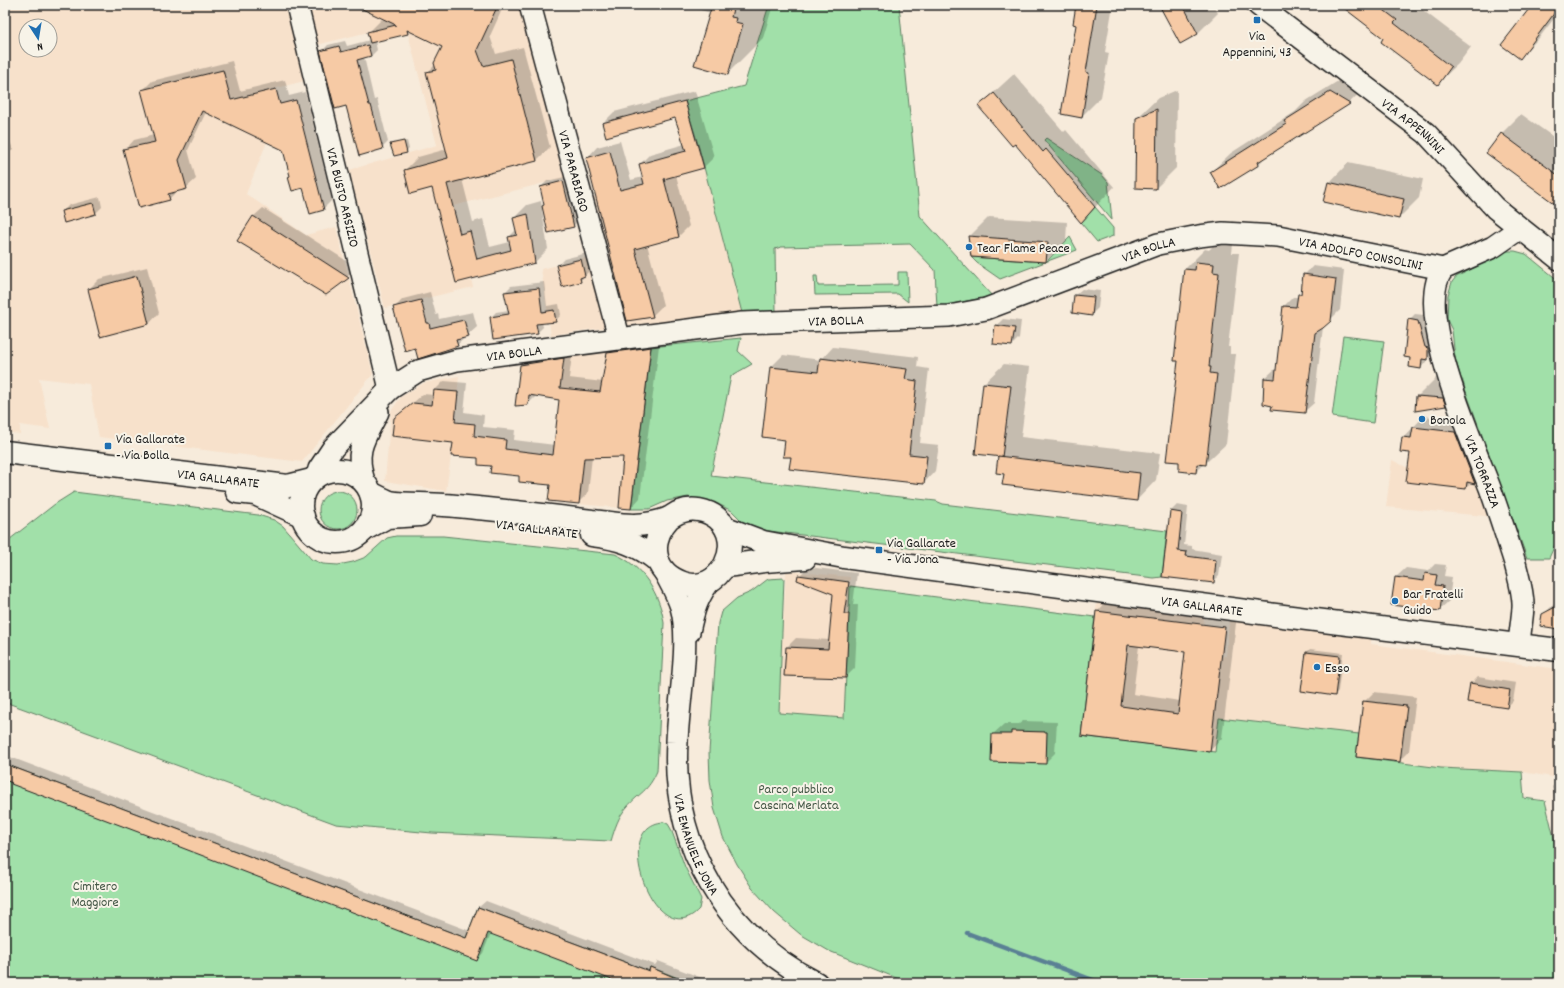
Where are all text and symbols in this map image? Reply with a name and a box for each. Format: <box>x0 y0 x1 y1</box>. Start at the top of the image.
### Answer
marker: Via Appennini, 43 <box>1252 15 1262 25</box>
north arrow <box>18 18 58 58</box>
place label: Via Appennini, 43 <box>1222 27 1292 63</box>
text: N <box>35 37 44 54</box>
street label: VIA APPENNINI <box>1376 94 1449 160</box>
street label: VIA PARABIAGO <box>552 128 593 215</box>
street label: VIA BUSTO ARSIZIO <box>320 146 363 250</box>
street label: VIA ADOLFO CONSOLINI <box>1297 232 1425 277</box>
street label: VIA BOLLA <box>1119 233 1178 269</box>
place label: Tear Flame Peace <box>977 239 1070 259</box>
marker: Tear Flame Peace <box>964 242 974 252</box>
street label: VIA BOLLA <box>808 311 865 333</box>
street label: VIA BOLLA <box>485 341 544 368</box>
place label: Bonola <box>1430 411 1466 431</box>
marker: Bonola <box>1417 414 1427 424</box>
place label: Via Gallarate - Via Bolla <box>116 430 185 466</box>
street label: VIA TORRAZZA <box>1458 433 1504 512</box>
marker: Via Gallarate - Via Bolla <box>103 441 113 451</box>
street label: VIA GALLARATE <box>176 465 261 495</box>
street label: VIA GALLARATE <box>495 515 579 545</box>
place label: Via Gallarate - Via Jona <box>887 534 956 570</box>
marker: Via Gallarate - Via Jona <box>874 545 884 555</box>
place label: Bar Fratelli Guido <box>1403 585 1464 621</box>
street label: VIA GALLARATE <box>1159 592 1244 623</box>
marker: Bar Fratelli Guido <box>1390 596 1400 606</box>
place label: Esso <box>1325 659 1349 679</box>
marker: Esso <box>1312 662 1322 672</box>
park label: Parco pubblico Cascina Merlata <box>754 780 839 816</box>
street label: VIA EMANUELE JONA <box>667 793 723 900</box>
park label: Cimitero Maggiore <box>71 877 119 913</box>

